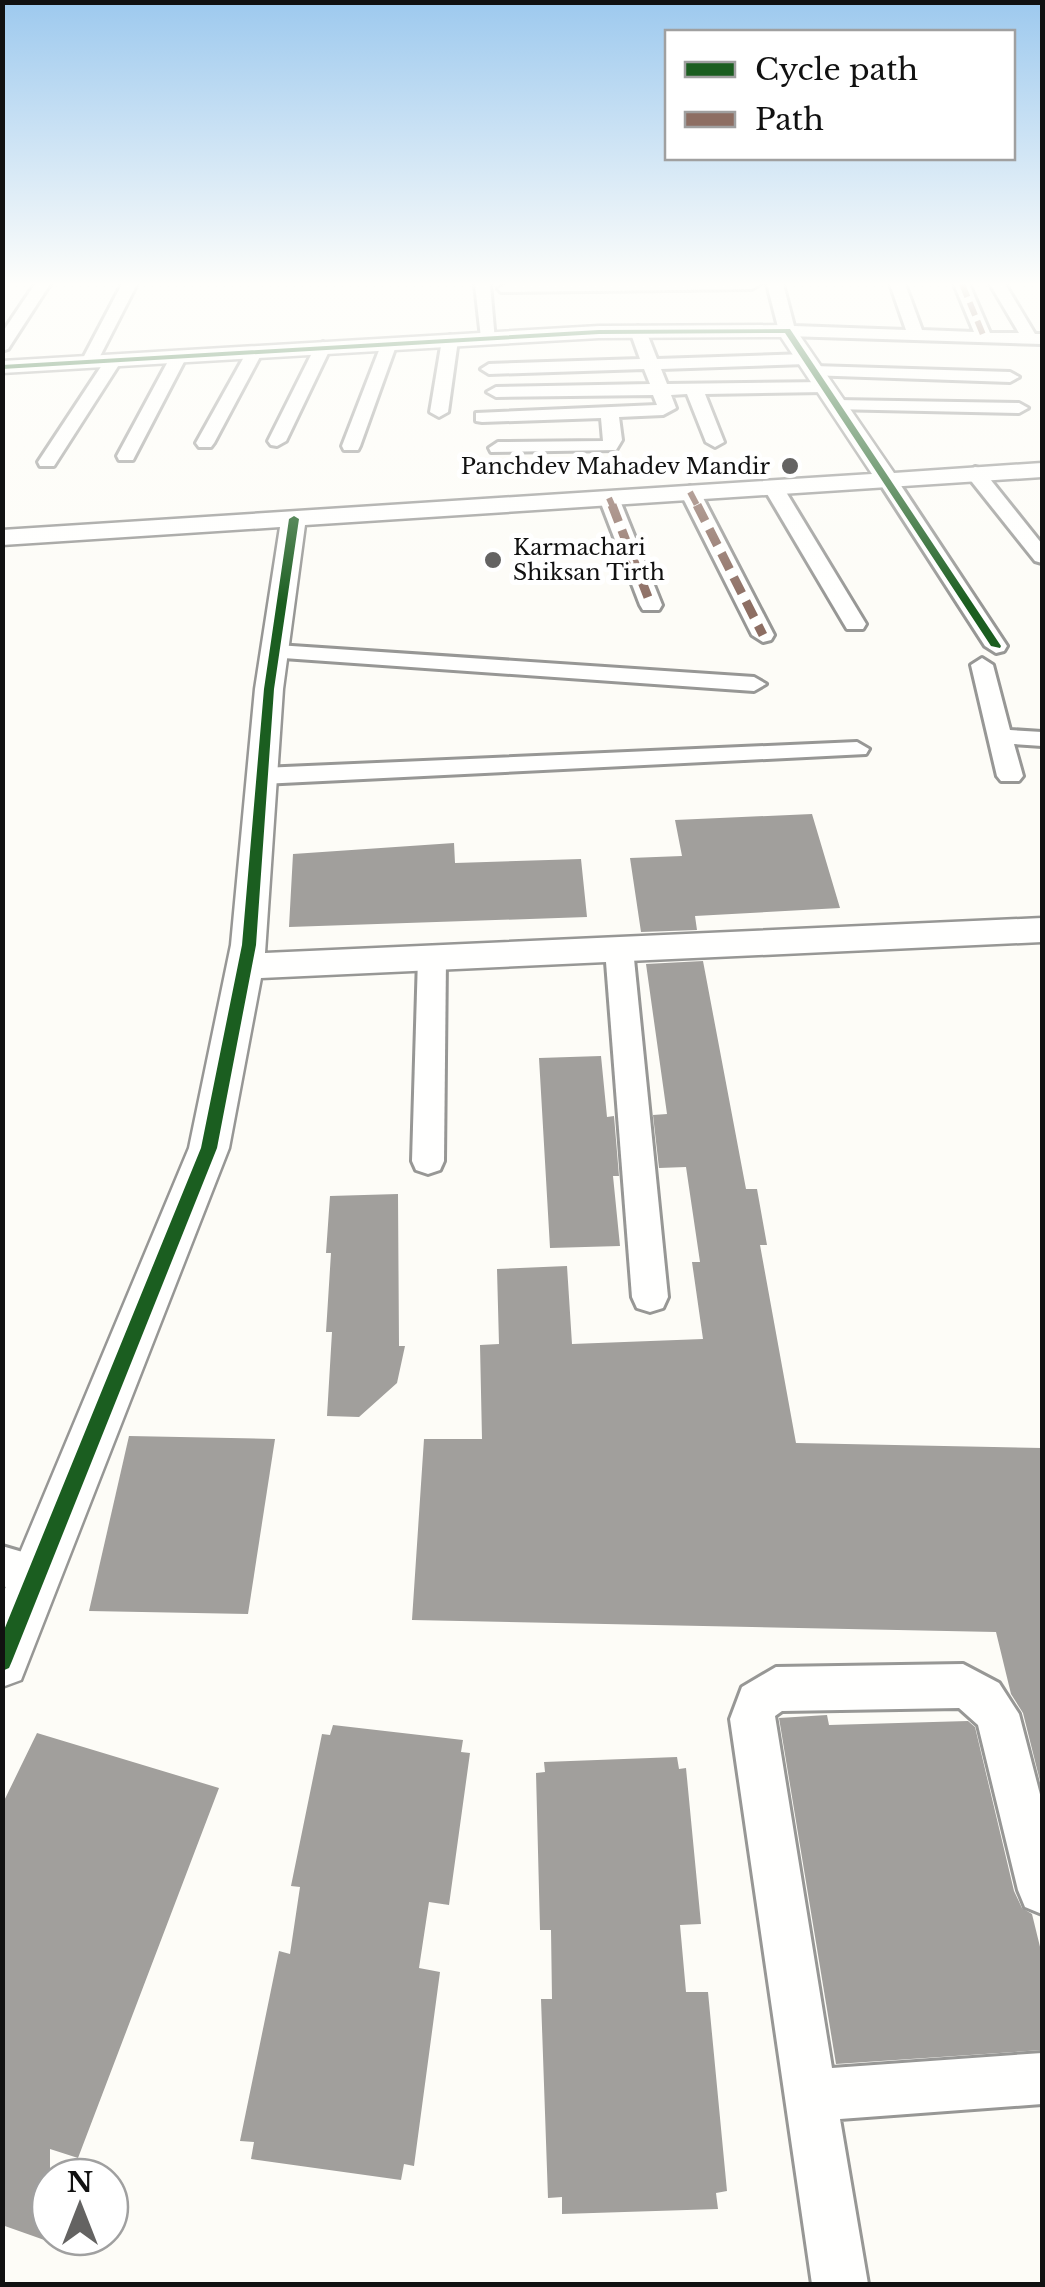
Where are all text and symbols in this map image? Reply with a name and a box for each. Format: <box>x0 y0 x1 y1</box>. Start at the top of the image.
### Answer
legend <box>665 30 1015 160</box>
text: Cycle path <box>755 51 918 88</box>
text: Path <box>755 101 824 138</box>
place label: Panchdev Mahadev Mandir <box>461 453 771 480</box>
marker: Panchdev Mahadev Mandir <box>779 455 801 477</box>
place label: Karmachari Shiksan Tirth <box>513 534 665 586</box>
marker: Karmachari Shiksan Tirth <box>482 549 504 571</box>
north arrow <box>30 2157 130 2257</box>
text: N <box>67 2165 93 2200</box>

